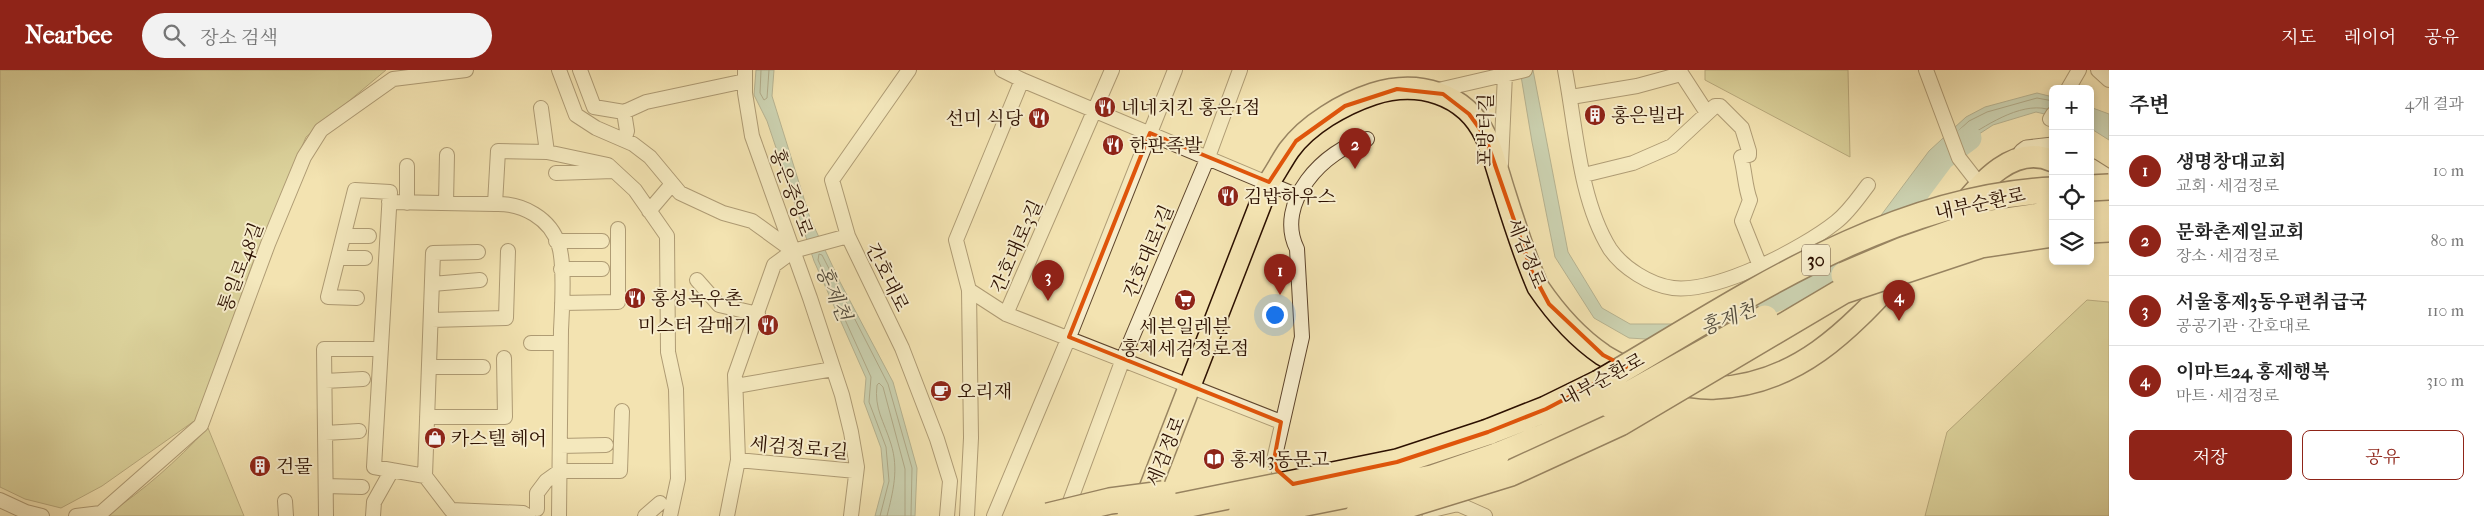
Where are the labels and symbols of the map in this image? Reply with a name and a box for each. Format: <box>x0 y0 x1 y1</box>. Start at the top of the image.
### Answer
street label: 포방터길 <box>1474 93 1498 167</box>
restaurant icon: 네네치킨 홍은1점 <box>1093 95 1117 119</box>
place label: 네네치킨 홍은1점 <box>1121 97 1260 119</box>
building icon: 홍은빌라 <box>1583 103 1607 127</box>
place label: 홍은빌라 <box>1611 105 1684 127</box>
restaurant icon: 선미 식당 <box>1027 106 1051 130</box>
place label: 선미 식당 <box>946 108 1024 130</box>
pin: 2 <box>1339 128 1371 169</box>
restaurant icon: 한판족발 <box>1101 133 1125 157</box>
place label: 한판족발 <box>1129 135 1203 157</box>
street label: 홍은중앙로 <box>765 145 817 239</box>
restaurant icon: 김밥하우스 <box>1216 184 1240 208</box>
street label: 내부순환로 <box>1933 184 2027 224</box>
place label: 김밥하우스 <box>1244 186 1336 208</box>
street label: 간호대로3길 <box>985 196 1047 296</box>
street label: 간호대로1길 <box>1120 202 1178 301</box>
street label: 세검정로 <box>1502 215 1550 292</box>
street label: 통일로48길 <box>214 219 268 315</box>
street label: 간호대로 <box>861 240 913 315</box>
road number: 30 <box>1802 244 1830 276</box>
pin: 1 <box>1264 254 1296 295</box>
pin: 3 <box>1032 260 1064 301</box>
water label: 홍제천 <box>811 262 857 326</box>
pin: 4 <box>1883 280 1915 321</box>
restaurant icon: 홍성녹우촌 <box>623 286 647 310</box>
place label: 홍성녹우촌 <box>651 288 743 310</box>
supermarket icon: 세븐일레븐 홍제세검정로점 <box>1173 288 1197 312</box>
water label: 홍제천 <box>1697 297 1761 340</box>
your location <box>1262 302 1288 328</box>
restaurant icon: 미스터 갈매기 <box>756 313 780 337</box>
place label: 미스터 갈매기 <box>638 315 752 337</box>
place label: 세븐일레븐 홍제세검정로점 <box>1121 316 1249 360</box>
street label: 내부순환로 <box>1557 349 1648 411</box>
cafe icon: 오리재 <box>929 379 953 403</box>
place label: 오리재 <box>957 381 1012 403</box>
street label: 세검정로 <box>1142 413 1190 490</box>
shop icon: 카스텔 헤어 <box>423 426 447 450</box>
place label: 카스텔 헤어 <box>451 428 547 450</box>
street label: 세검정로1길 <box>749 433 849 463</box>
library icon: 홍제3동문고 <box>1202 447 1226 471</box>
place label: 홍제3동문고 <box>1230 449 1330 471</box>
building icon: 건물 <box>248 454 272 478</box>
place label: 건물 <box>276 456 313 478</box>

